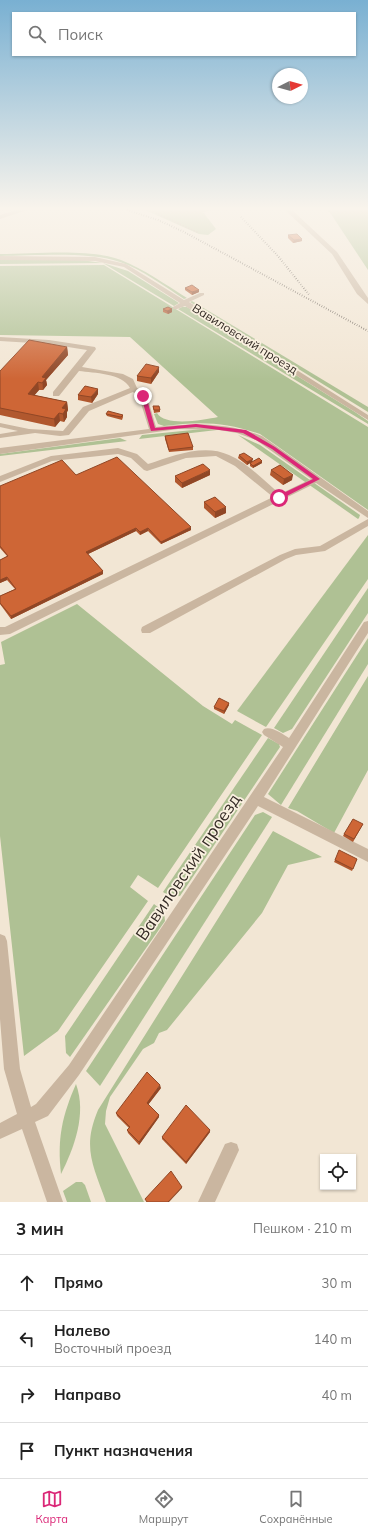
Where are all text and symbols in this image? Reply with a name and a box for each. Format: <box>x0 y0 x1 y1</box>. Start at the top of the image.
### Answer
search box <box>12 12 356 56</box>
icon: search <box>26 23 48 45</box>
text: Поиск <box>58 25 103 44</box>
north arrow <box>272 68 308 104</box>
street label: Вавиловский проезд <box>190 300 301 377</box>
route end <box>134 387 152 405</box>
route start <box>270 489 288 507</box>
street label: Вавиловский проезд <box>131 789 244 944</box>
map controls <box>320 1154 356 1190</box>
button: locate <box>320 1154 356 1190</box>
text: 3 мин <box>16 1218 64 1239</box>
text: Пешком · 210 m <box>253 1220 352 1236</box>
icon: ahead <box>16 1272 38 1294</box>
text: Прямо <box>54 1273 103 1292</box>
text: 30 m <box>322 1275 352 1291</box>
text: Налево <box>54 1321 110 1340</box>
icon: left <box>16 1328 38 1350</box>
text: 140 m <box>314 1331 352 1347</box>
text: Восточный проезд <box>54 1340 171 1356</box>
icon: right <box>16 1384 38 1406</box>
text: Направо <box>54 1385 121 1404</box>
text: 40 m <box>322 1387 352 1403</box>
icon: arrive <box>16 1440 38 1462</box>
text: Пункт назначения <box>54 1441 193 1460</box>
tab: Карта <box>35 1488 68 1526</box>
tab: Маршрут <box>139 1488 188 1526</box>
tab: Сохранённые <box>259 1488 333 1526</box>

